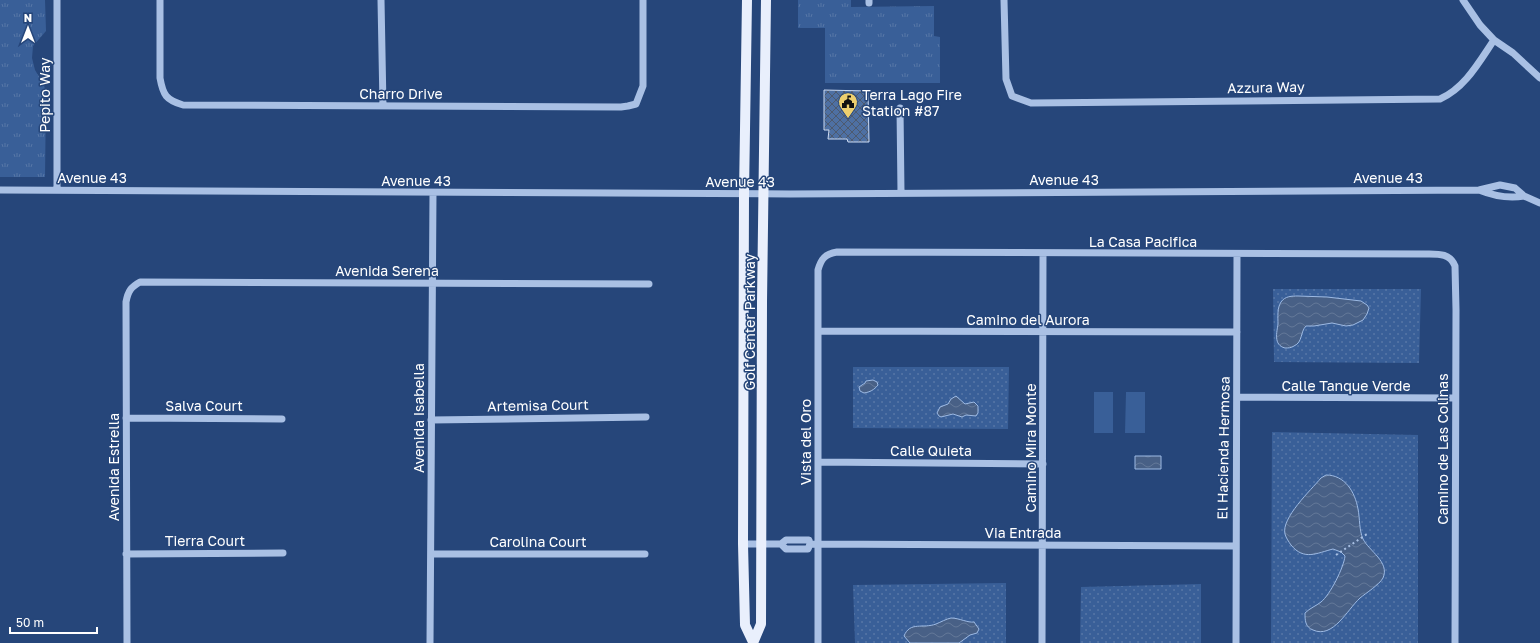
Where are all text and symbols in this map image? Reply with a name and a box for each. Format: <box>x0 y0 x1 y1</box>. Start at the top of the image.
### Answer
north arrow <box>8 8 48 48</box>
text: N <box>24 11 32 24</box>
street label: Pepito Way <box>36 57 53 133</box>
street label: Azzura Way <box>1227 78 1305 96</box>
street label: Charro Drive <box>359 85 443 102</box>
place label: Terra Lago Fire Station #87 <box>862 86 962 119</box>
public building icon: Terra Lago Fire Station #87 <box>837 91 859 119</box>
street label: Avenue 43 <box>57 169 127 186</box>
street label: Avenue 43 <box>1353 169 1423 186</box>
street label: Avenue 43 <box>1029 171 1099 188</box>
street label: Avenue 43 <box>381 172 451 189</box>
street label: Avenue 43 <box>705 173 775 190</box>
street label: La Casa Pacifica <box>1089 233 1197 250</box>
street label: Golf Center Parkway <box>741 253 758 390</box>
street label: Avenida Serena <box>335 262 439 279</box>
street label: Camino del Aurora <box>966 311 1090 328</box>
street label: Avenida Isabella <box>410 363 427 473</box>
street label: Camino de Las Colinas <box>1434 373 1451 525</box>
street label: El Hacienda Hermosa <box>1213 376 1233 520</box>
street label: Calle Tanque Verde <box>1281 377 1411 394</box>
street label: Camino Mira Monte <box>1022 383 1039 513</box>
street label: Artemisa Court <box>487 396 589 414</box>
street label: Salva Court <box>165 397 243 414</box>
street label: Vista del Oro <box>797 399 814 485</box>
street label: Avenida Estrella <box>105 413 122 521</box>
street label: Calle Quieta <box>890 442 972 459</box>
street label: Via Entrada <box>985 524 1061 541</box>
street label: Tierra Court <box>165 532 245 549</box>
street label: Carolina Court <box>489 533 587 550</box>
scale bar <box>10 609 97 635</box>
text: 50 m <box>16 615 44 630</box>

